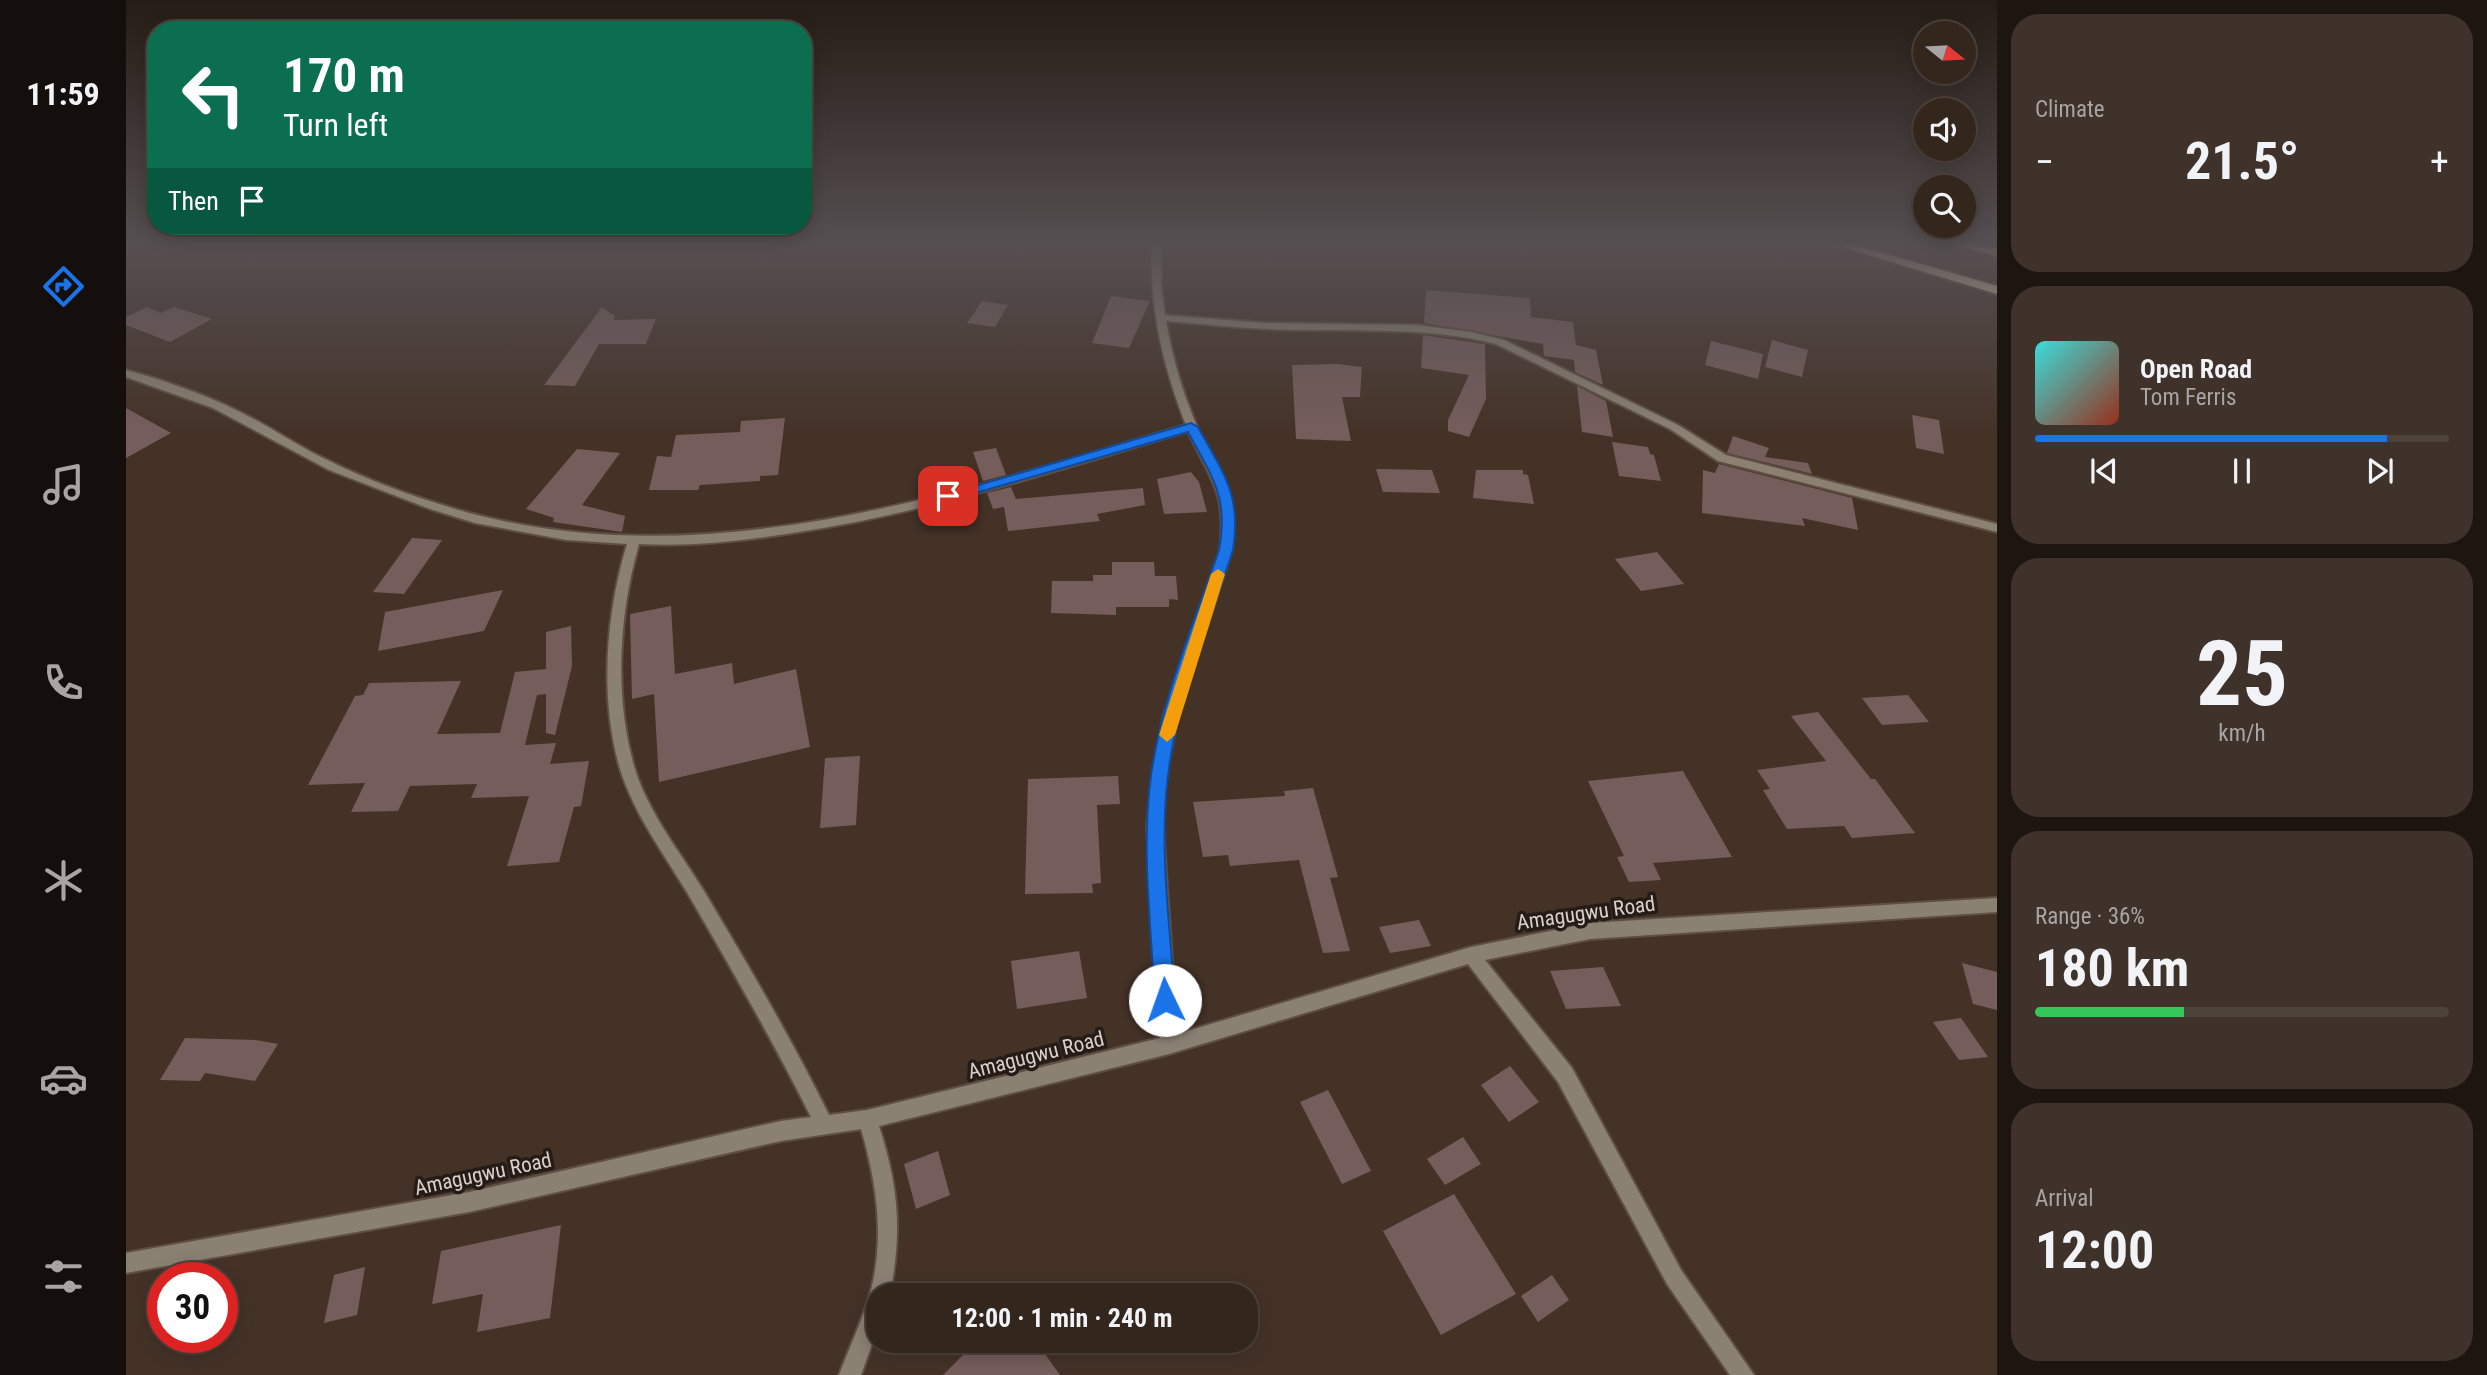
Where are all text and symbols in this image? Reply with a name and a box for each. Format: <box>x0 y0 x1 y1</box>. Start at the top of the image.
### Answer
north arrow <box>1913 21 1976 84</box>
map controls <box>1913 21 1976 238</box>
text: 170 m <box>283 47 405 104</box>
icon: left <box>168 49 259 140</box>
text: 11:59 <box>26 75 100 113</box>
text: Climate <box>2035 96 2105 123</box>
button: sound <box>1913 98 1976 161</box>
text: Turn left <box>283 106 388 144</box>
text: 21.5° <box>2185 131 2299 192</box>
text: − <box>2035 140 2054 184</box>
text: + <box>2430 140 2449 184</box>
button: search <box>1913 175 1976 238</box>
icon: arrive <box>233 182 271 220</box>
text: Then <box>168 186 219 216</box>
icon: directions <box>39 262 88 311</box>
text: Open Road <box>2140 354 2252 384</box>
text: Tom Ferris <box>2140 384 2236 411</box>
icon: previous <box>2085 452 2123 490</box>
icon: pause <box>2223 452 2261 490</box>
icon: next <box>2361 452 2399 490</box>
icon: music <box>39 460 88 509</box>
pin <box>918 466 978 526</box>
icon: arrive <box>929 477 967 515</box>
text: 25 <box>2196 621 2288 727</box>
icon: phone <box>39 658 88 707</box>
text: km/h <box>2218 720 2266 747</box>
icon: climate <box>39 856 88 905</box>
street label: Amagugwu Road <box>1515 891 1657 935</box>
text: Range · 36% <box>2035 903 2145 930</box>
text: 180 km <box>2035 938 2189 999</box>
position arrow <box>1128 963 1202 1037</box>
street label: Amagugwu Road <box>965 1026 1107 1084</box>
icon: car <box>39 1054 88 1103</box>
street label: Amagugwu Road <box>412 1148 554 1200</box>
text: Arrival <box>2035 1185 2094 1212</box>
text: 12:00 <box>2035 1220 2154 1281</box>
icon: filters <box>39 1252 88 1301</box>
speed limit sign: 30 <box>147 1262 238 1353</box>
text: 12:00 · 1 min · 240 m <box>952 1303 1172 1333</box>

